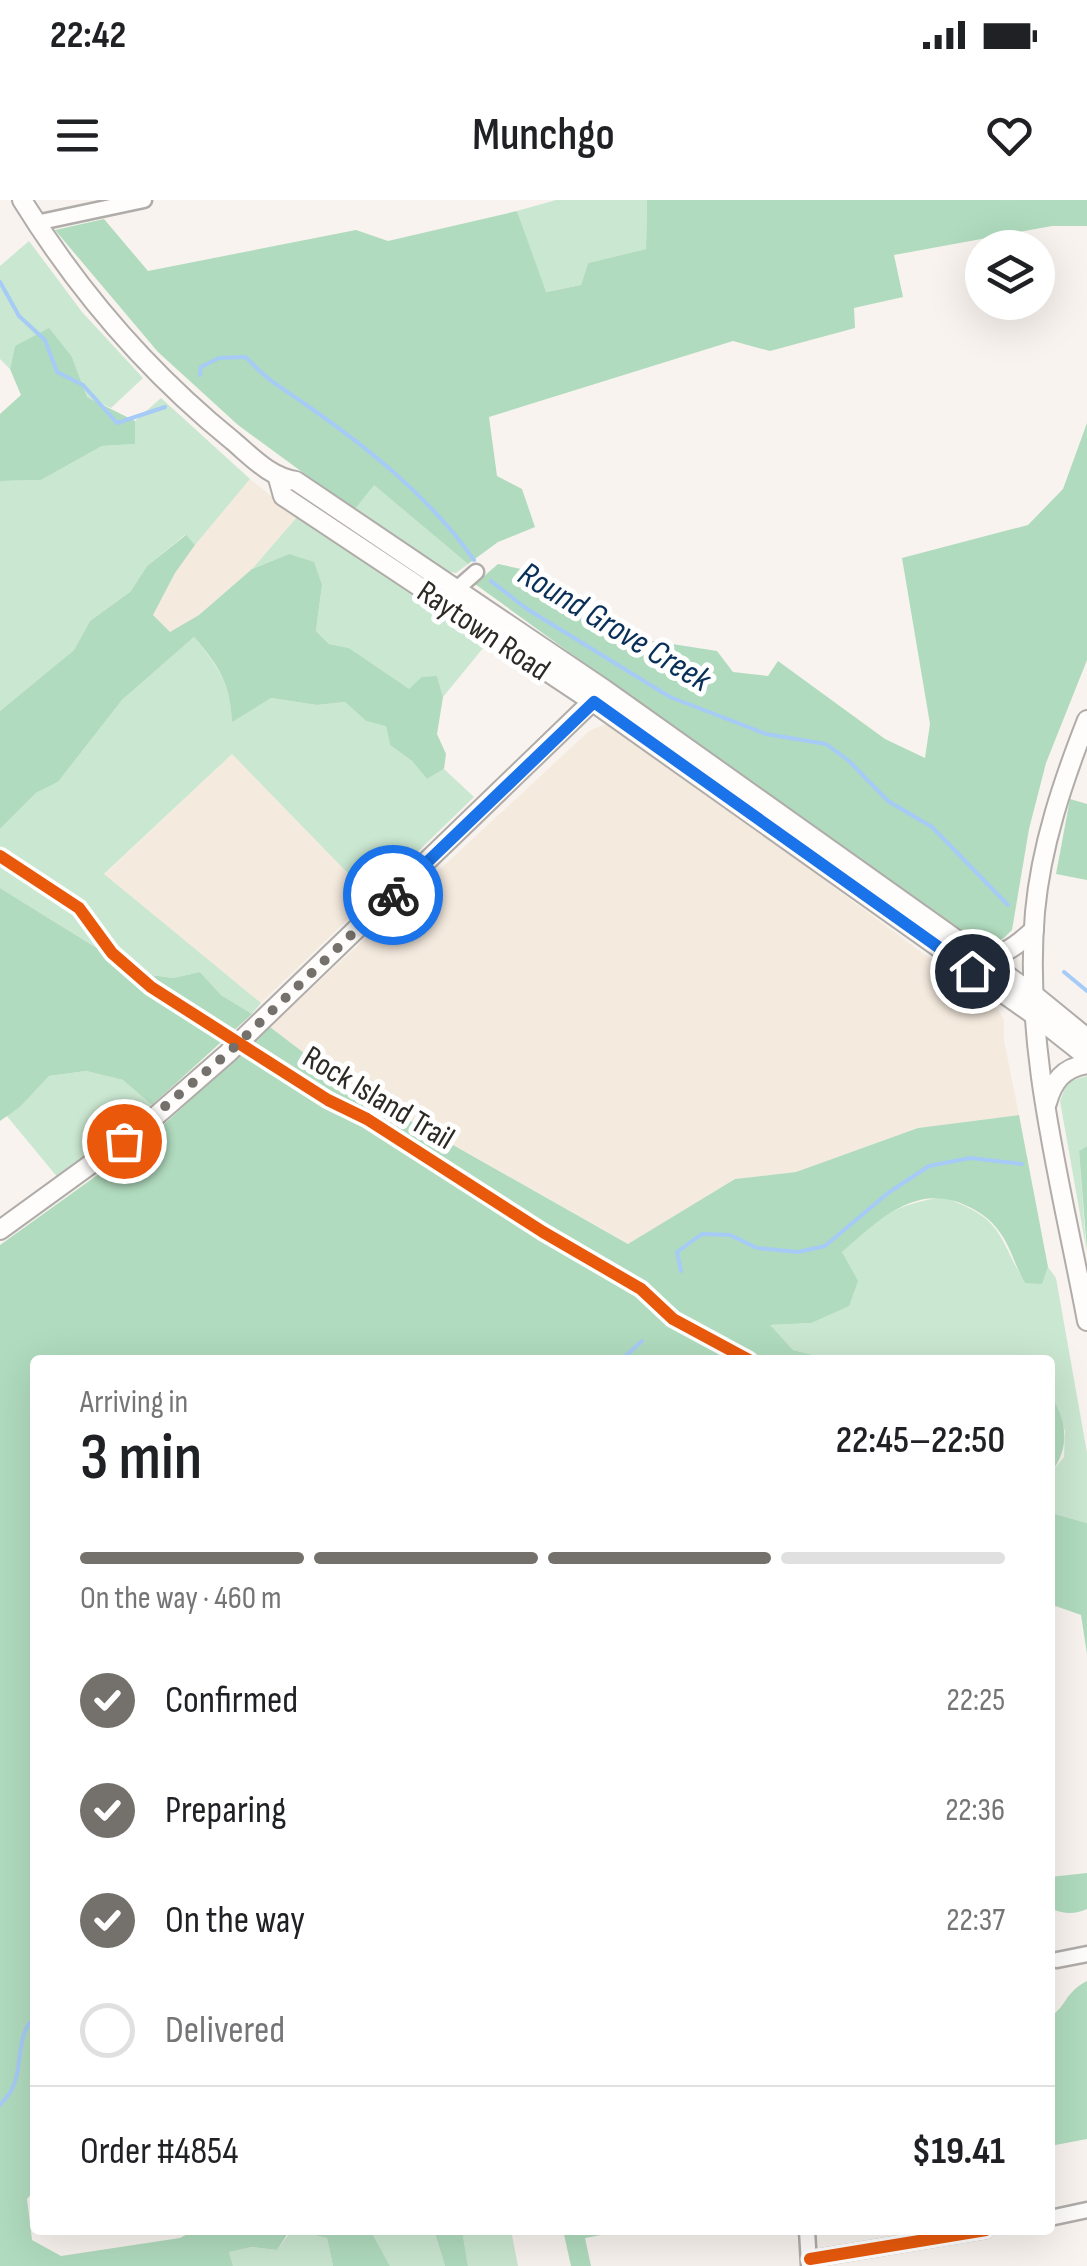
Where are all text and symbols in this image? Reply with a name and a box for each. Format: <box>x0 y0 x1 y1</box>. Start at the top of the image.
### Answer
text: 22:42 <box>50 13 126 58</box>
icon: menu <box>50 108 105 163</box>
text: Munchgo <box>472 108 615 163</box>
icon: heart <box>982 108 1037 163</box>
map controls <box>965 230 1055 320</box>
button: layers <box>965 230 1055 320</box>
water label: Round Grove Creek <box>510 553 719 702</box>
street label: Raytown Road <box>409 573 557 690</box>
courier <box>343 845 443 945</box>
icon: bike <box>366 868 421 923</box>
pin <box>930 929 1015 1014</box>
icon: home <box>945 944 1000 999</box>
street label: Rock Island Trail <box>295 1038 461 1159</box>
pin <box>82 1099 167 1184</box>
icon: bag <box>97 1114 152 1169</box>
text: Arriving in <box>80 1383 188 1422</box>
text: 22:45–22:50 <box>836 1418 1005 1463</box>
text: 3 min <box>80 1420 202 1498</box>
text: On the way · 460 m <box>80 1579 282 1618</box>
icon: check <box>80 1673 135 1728</box>
text: Confirmed <box>165 1678 298 1723</box>
text: 22:25 <box>947 1681 1005 1720</box>
icon: check <box>80 1783 135 1838</box>
text: Preparing <box>165 1788 286 1833</box>
text: 22:36 <box>945 1791 1005 1830</box>
icon: check <box>80 1893 135 1948</box>
text: On the way <box>165 1898 305 1943</box>
text: 22:37 <box>946 1901 1005 1940</box>
text: Delivered <box>165 2008 285 2053</box>
text: Order #4854 <box>80 2129 238 2174</box>
text: $19.41 <box>912 2129 1005 2174</box>

